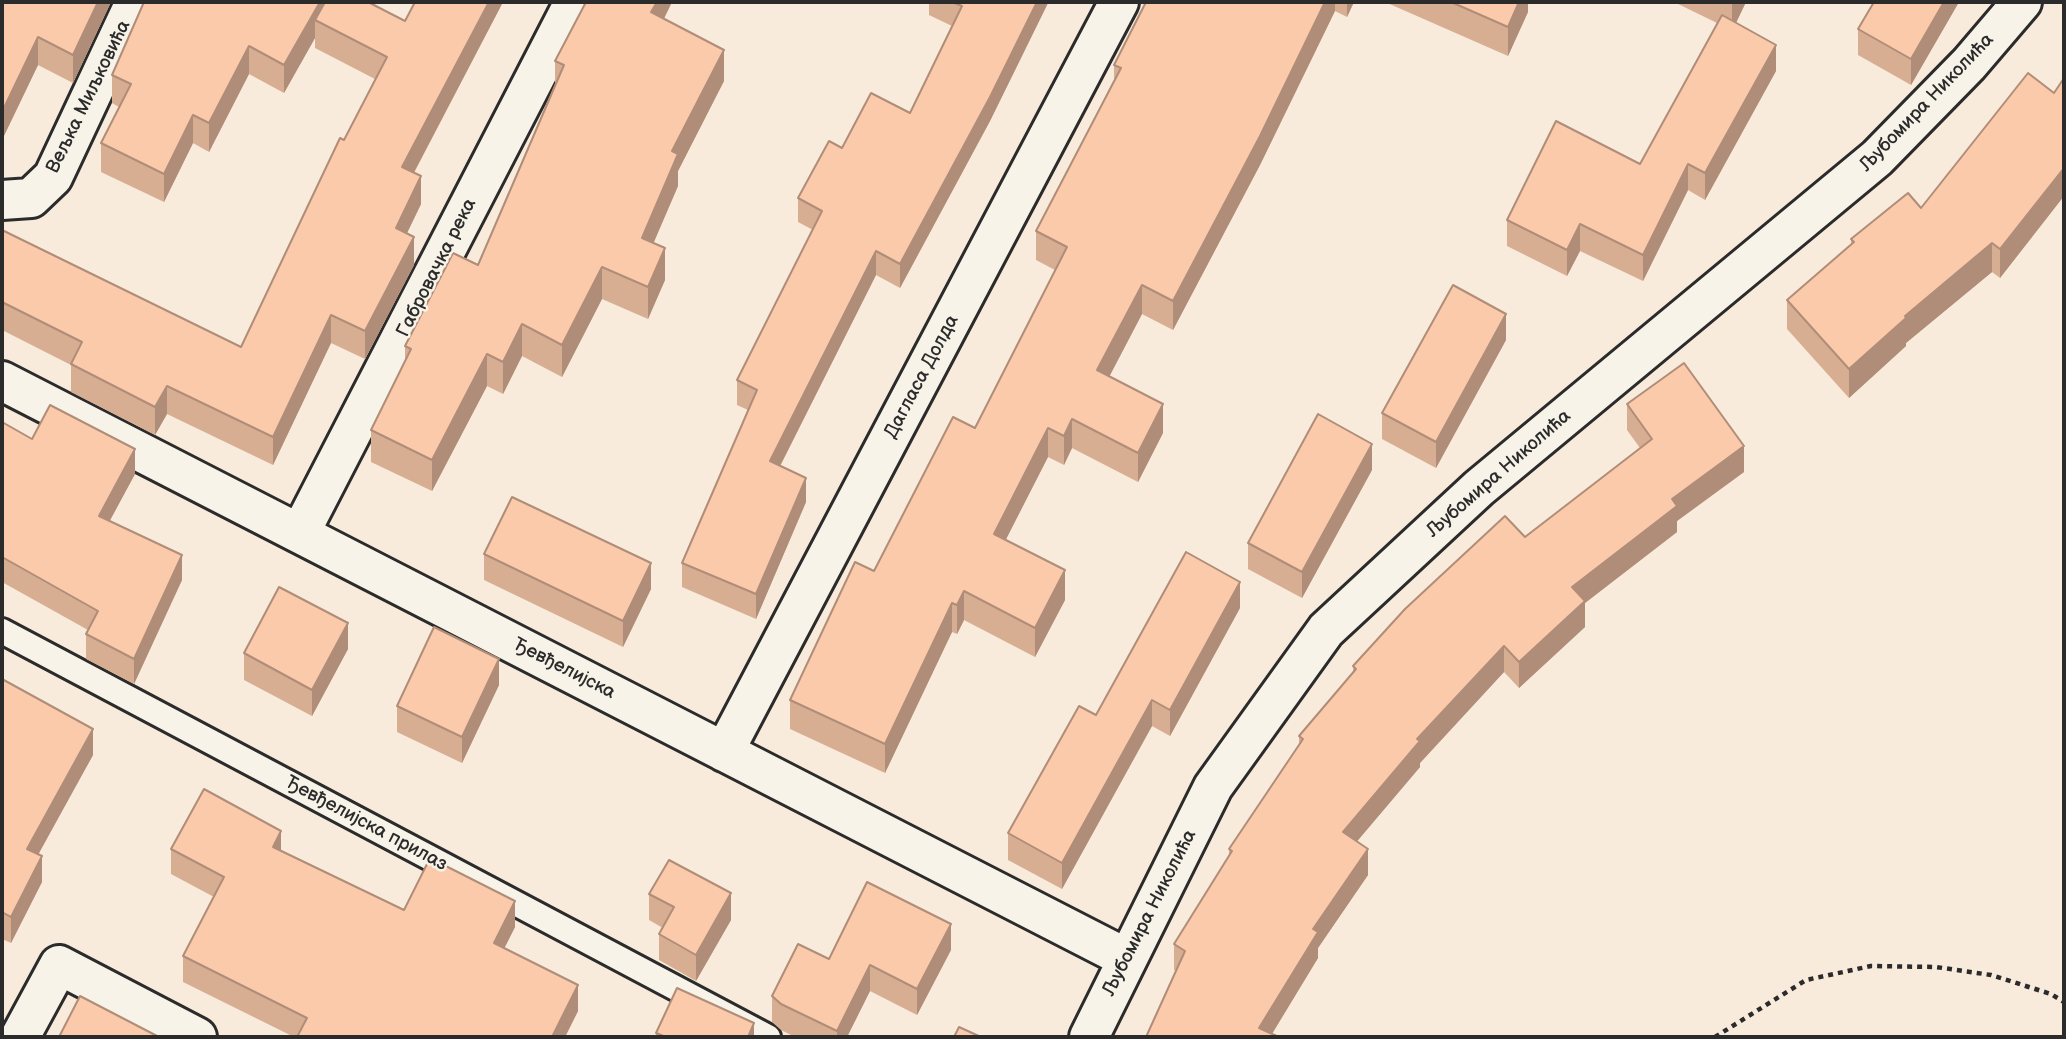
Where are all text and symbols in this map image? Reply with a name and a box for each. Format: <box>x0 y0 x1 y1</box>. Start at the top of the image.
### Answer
street label: Вељка Миљковића <box>42 17 136 177</box>
street label: Љубомира Николића <box>1855 29 1999 177</box>
street label: Габровачка река <box>392 195 482 341</box>
street label: Дагласа Долда <box>880 311 964 443</box>
street label: Љубомира Николића <box>1422 405 1576 543</box>
street label: Ђевђелијска <box>509 633 619 705</box>
street label: Ђевђелијска прилаз <box>281 772 451 876</box>
street label: Љубомира Николића <box>1098 826 1202 1000</box>

